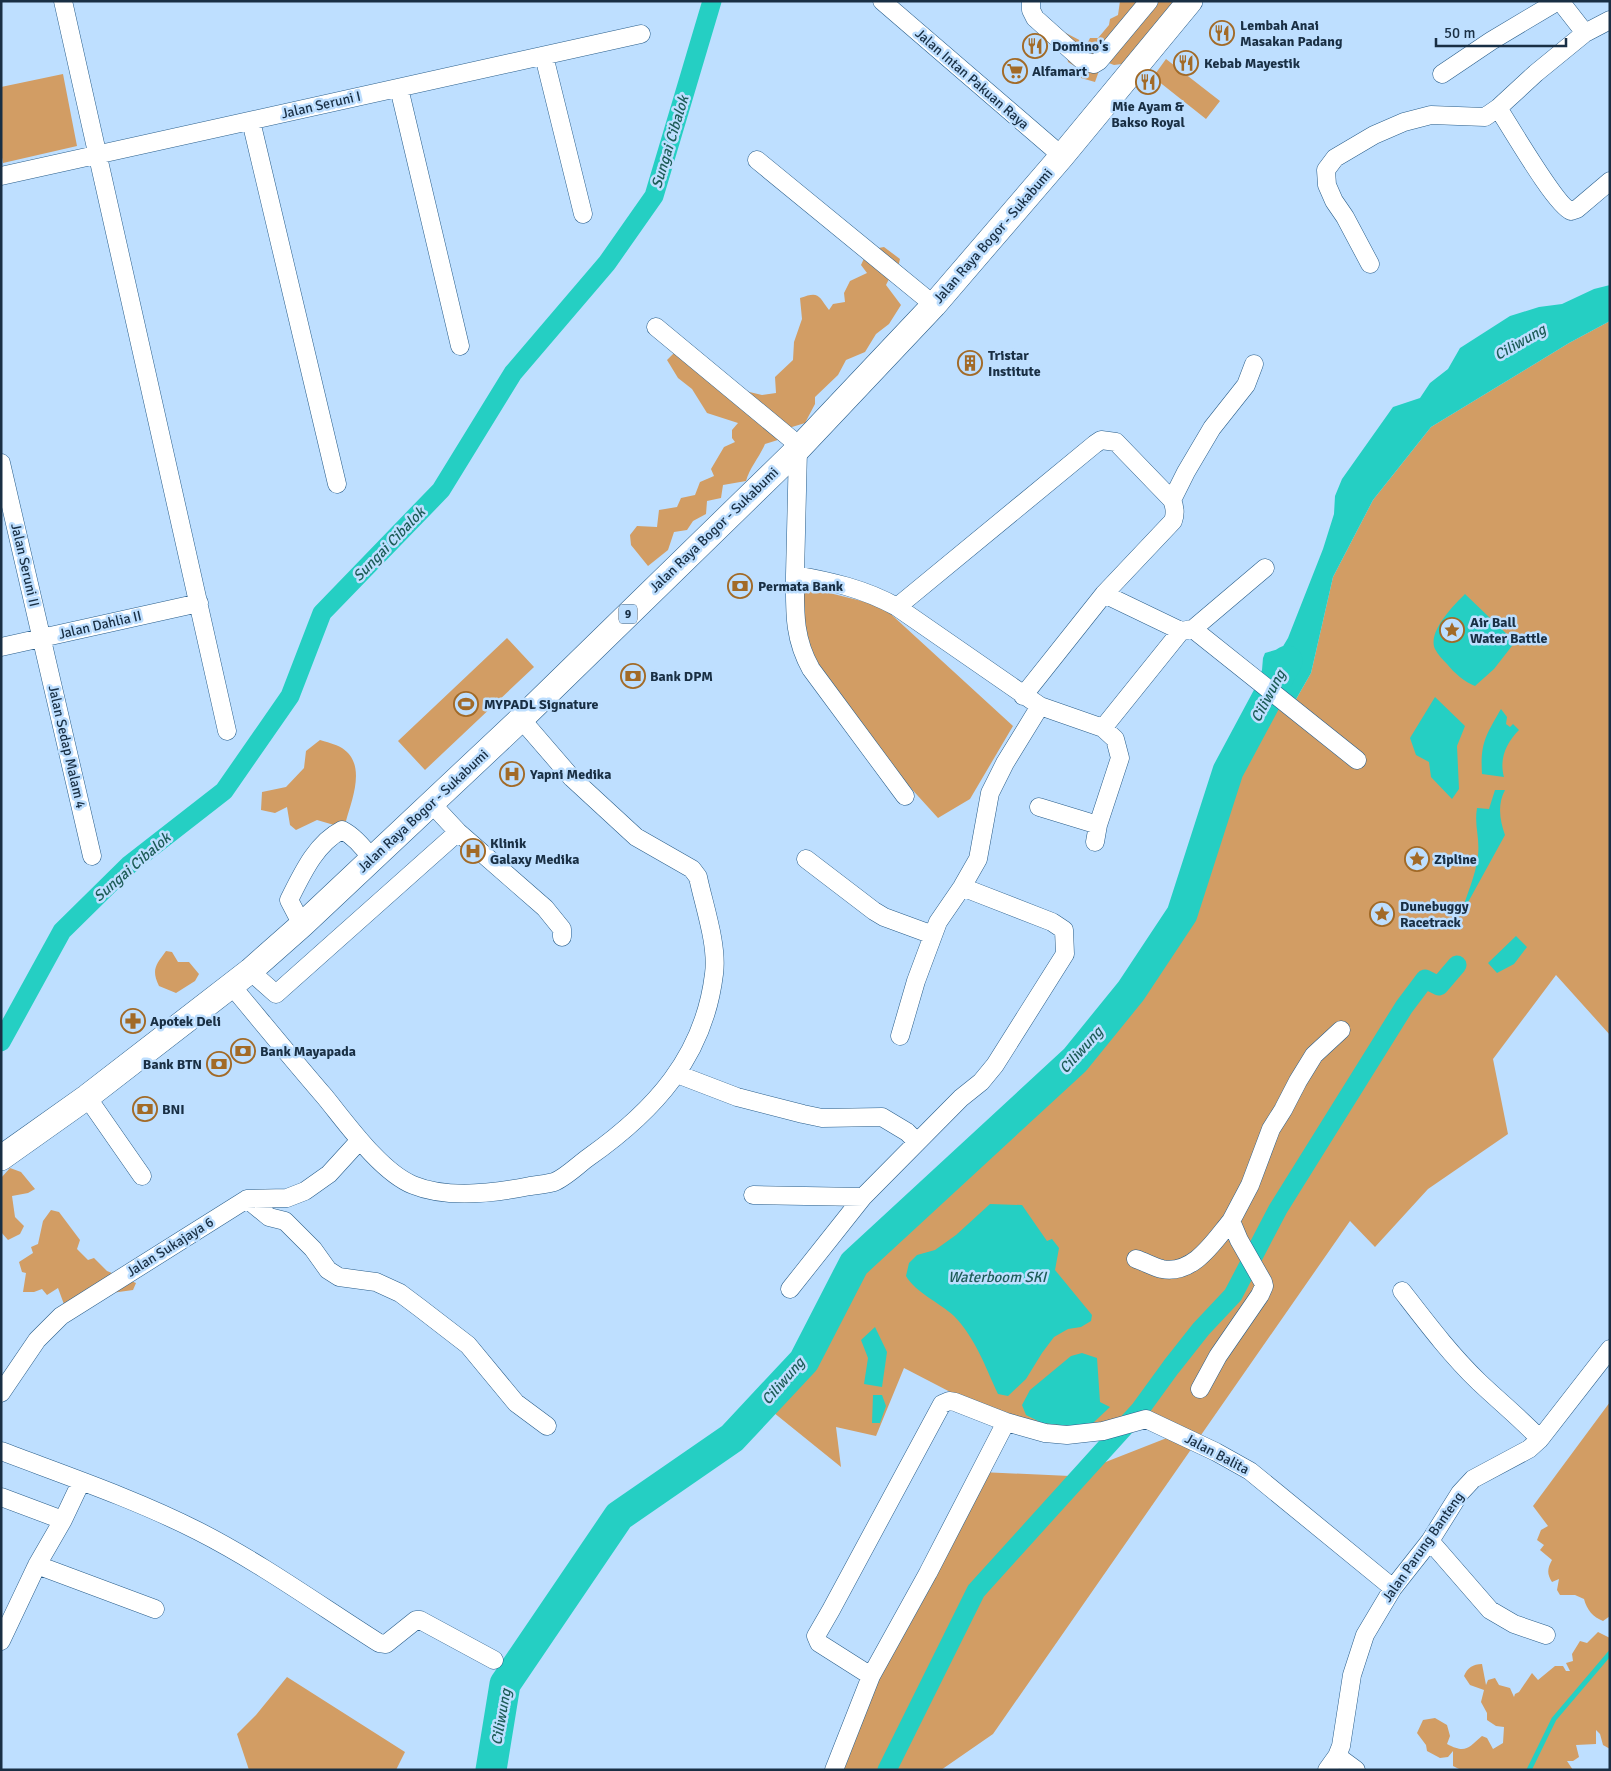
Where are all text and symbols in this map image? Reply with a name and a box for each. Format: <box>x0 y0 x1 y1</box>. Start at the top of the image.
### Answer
scale bar <box>1436 15 1566 47</box>
place label: Lembah Anai Masakan Padang <box>1240 17 1343 50</box>
restaurant icon: Lembah Anai Masakan Padang <box>1209 20 1235 46</box>
text: 50 m <box>1444 24 1475 42</box>
street label: Jalan Intan Pakuan Raya <box>912 25 1032 133</box>
restaurant icon: Domino's <box>1022 33 1048 59</box>
place label: Domino's <box>1052 38 1109 55</box>
restaurant icon: Kebab Mayestik <box>1173 50 1199 76</box>
place label: Kebab Mayestik <box>1204 55 1301 72</box>
supermarket icon: Alfamart <box>1002 58 1028 84</box>
place label: Alfamart <box>1032 63 1088 80</box>
restaurant icon: Mie Ayam & Bakso Royal <box>1135 69 1161 95</box>
street label: Jalan Seruni I <box>280 88 362 122</box>
water label: Sungai Cibalok <box>647 92 693 190</box>
place label: Mie Ayam & Bakso Royal <box>1111 98 1185 131</box>
street label: Jalan Raya Bogor - Sukabumi <box>930 165 1056 307</box>
water label: Ciliwung <box>1491 320 1550 364</box>
place label: Tristar Institute <box>988 347 1041 380</box>
building icon: Tristar Institute <box>957 350 983 376</box>
street label: Jalan Raya Bogor - Sukabumi <box>646 464 782 596</box>
water label: Sungai Cibalok <box>349 502 430 585</box>
street label: Jalan Seruni II <box>7 522 43 608</box>
bank icon: Permata Bank <box>727 573 753 599</box>
place label: Permata Bank <box>758 578 844 595</box>
road number: 9 <box>619 604 637 624</box>
street label: Jalan Dahlia II <box>57 607 143 643</box>
place label: Air Ball Water Battle <box>1470 614 1547 647</box>
place icon: Air Ball Water Battle <box>1439 617 1465 643</box>
bank icon: Bank DPM <box>620 663 646 689</box>
water label: Ciliwung <box>1247 666 1290 725</box>
place label: Bank DPM <box>650 668 713 685</box>
street label: Jalan Sedap Malam 4 <box>45 684 90 811</box>
sports icon: MYPADL Signature <box>453 691 479 717</box>
place label: MYPADL Signature <box>484 696 599 713</box>
street label: Jalan Raya Bogor - Sukabumi <box>354 746 492 876</box>
hospital icon: Yapni Medika <box>499 761 525 787</box>
place label: Yapni Medika <box>529 766 611 783</box>
water label: Sungai Cibalok <box>90 828 175 905</box>
place label: Klinik Galaxy Medika <box>490 835 580 868</box>
hospital icon: Klinik Galaxy Medika <box>460 838 486 864</box>
place icon: Zipline <box>1404 846 1430 872</box>
place label: Zipline <box>1434 851 1477 868</box>
place label: Dunebuggy Racetrack <box>1400 898 1469 931</box>
place icon: Dunebuggy Racetrack <box>1369 901 1395 927</box>
pharmacy icon: Apotek Deli <box>120 1008 146 1034</box>
place label: Apotek Deli <box>150 1013 221 1030</box>
water label: Ciliwung <box>1055 1022 1107 1077</box>
bank icon: Bank Mayapada <box>230 1038 256 1064</box>
place label: Bank Mayapada <box>260 1043 356 1060</box>
bank icon: Bank BTN <box>206 1051 232 1077</box>
place label: Bank BTN <box>143 1056 202 1073</box>
bank icon: BNI <box>132 1096 158 1122</box>
place label: BNI <box>162 1101 185 1118</box>
street label: Jalan Sukajaya 6 <box>123 1213 217 1281</box>
water label: Waterboom SKI <box>948 1268 1048 1286</box>
water label: Ciliwung <box>758 1353 809 1408</box>
street label: Jalan Balita <box>1182 1430 1252 1478</box>
street label: Jalan Parung Banteng <box>1379 1489 1467 1605</box>
water label: Ciliwung <box>487 1687 515 1746</box>

